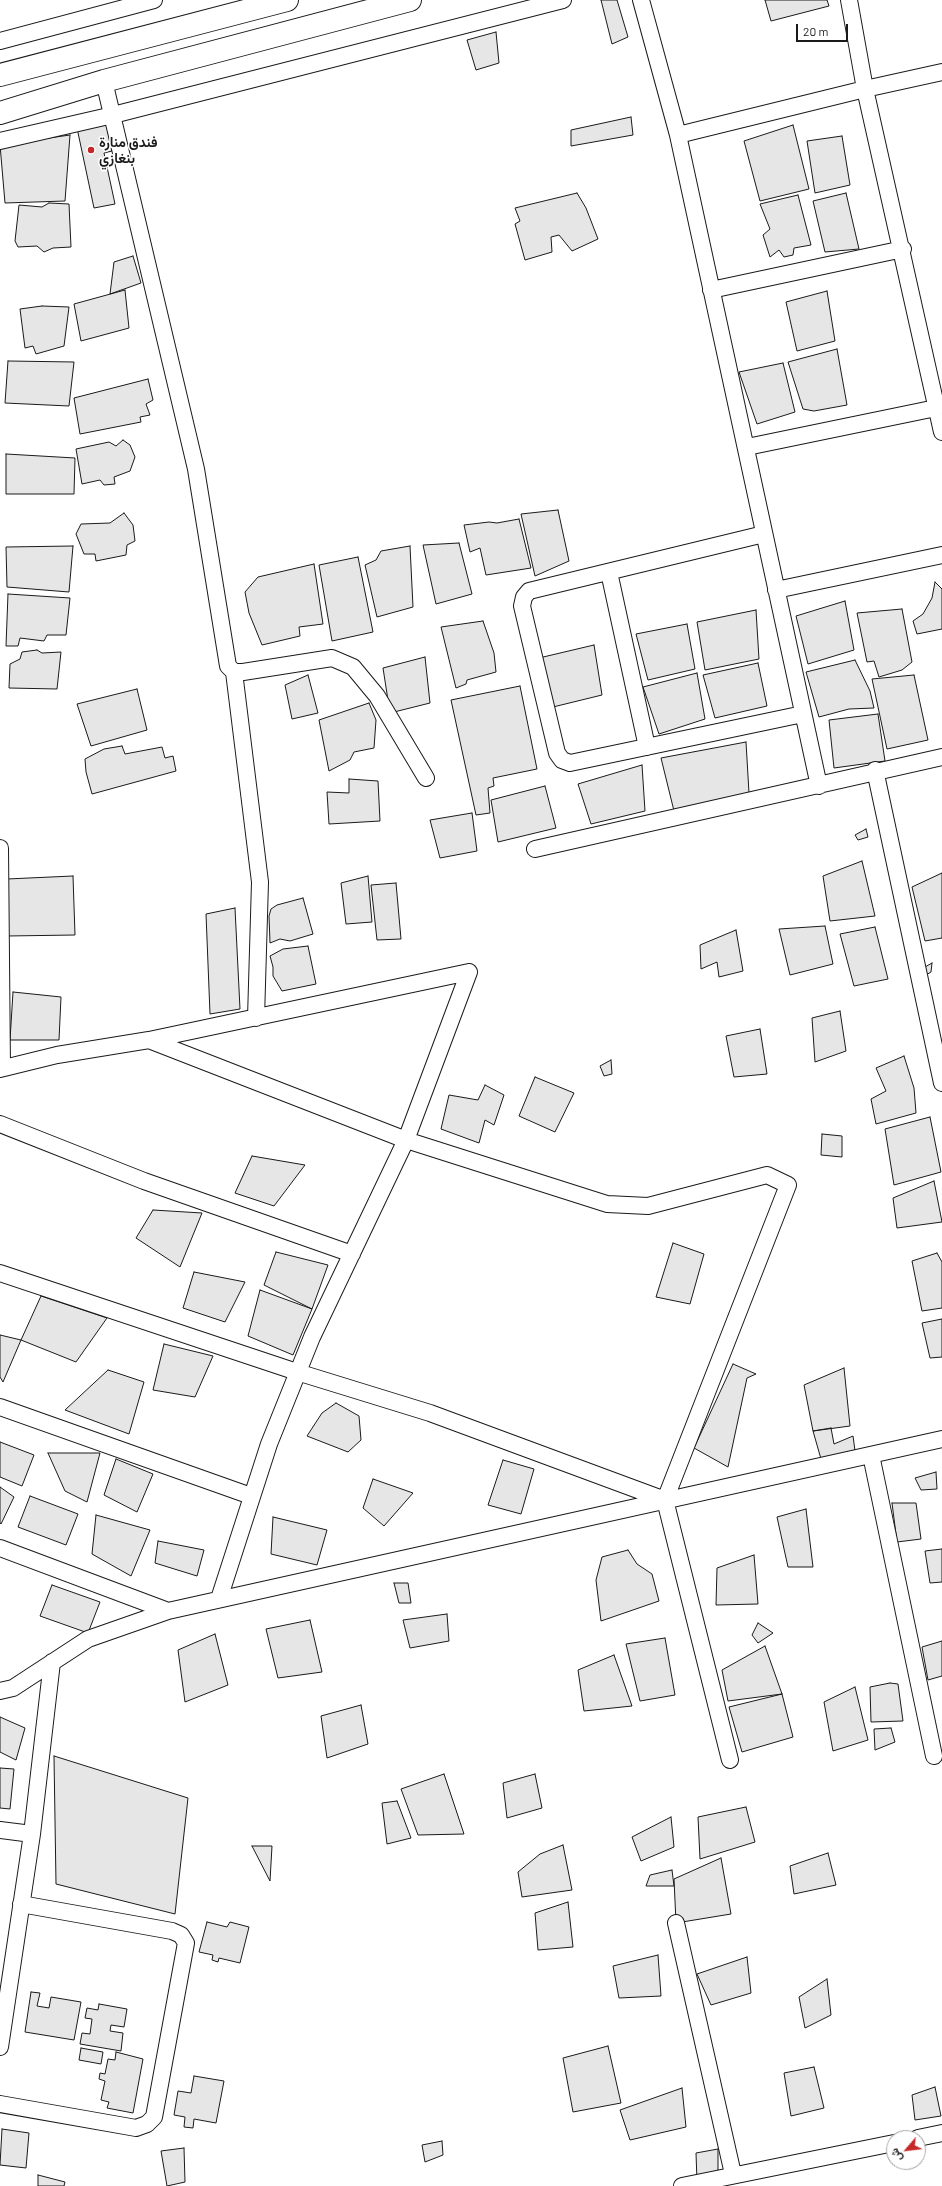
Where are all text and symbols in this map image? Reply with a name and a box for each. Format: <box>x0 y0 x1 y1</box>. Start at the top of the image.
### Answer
scale bar <box>798 16 850 42</box>
text: 20 m <box>803 24 829 38</box>
place label: فندق منارة بنغازي <box>99 134 158 166</box>
marker: فندق منارة بنغازي <box>86 145 96 155</box>
north arrow <box>886 2130 926 2170</box>
text: ش <box>887 2147 905 2164</box>

